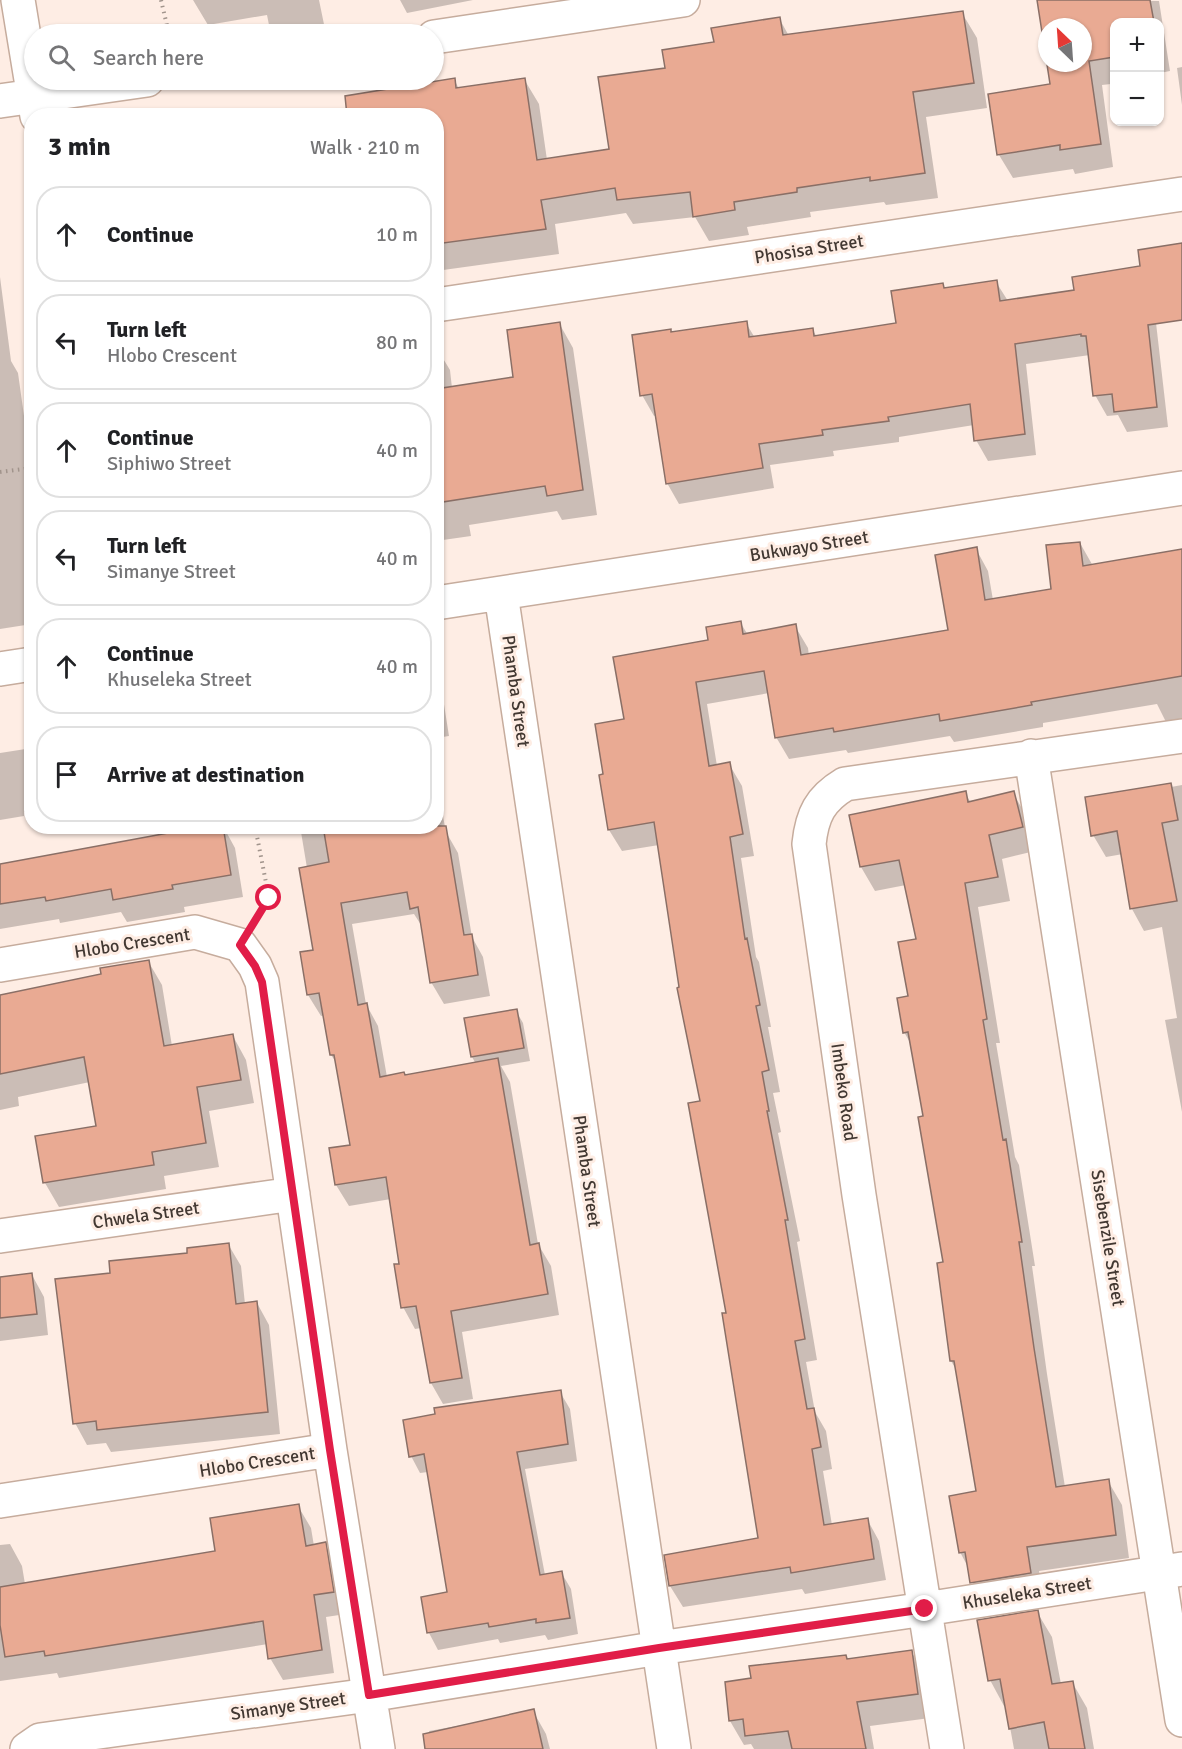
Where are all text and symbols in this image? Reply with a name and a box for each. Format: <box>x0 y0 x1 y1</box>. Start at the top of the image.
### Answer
north arrow <box>1038 18 1092 72</box>
map controls <box>1110 18 1164 126</box>
button: + <box>1110 18 1164 72</box>
search box <box>24 24 444 90</box>
icon: search <box>45 41 78 74</box>
text: Search here <box>93 44 204 71</box>
button: − <box>1110 72 1164 126</box>
text: 3 min <box>48 131 111 163</box>
text: Walk · 210 m <box>310 135 420 160</box>
icon: ahead <box>50 218 83 251</box>
text: Continue <box>107 221 194 248</box>
text: 10 m <box>376 222 418 247</box>
street label: Phosisa Street <box>753 230 865 268</box>
text: Turn left <box>107 316 187 343</box>
icon: left <box>50 326 83 359</box>
text: 80 m <box>376 330 418 355</box>
text: Hlobo Crescent <box>107 343 237 368</box>
text: Continue <box>107 424 194 451</box>
icon: ahead <box>50 434 83 467</box>
text: 40 m <box>376 438 418 463</box>
text: Siphiwo Street <box>107 451 231 476</box>
street label: Bukwayo Street <box>748 526 870 566</box>
text: Turn left <box>107 532 187 559</box>
icon: left <box>50 542 83 575</box>
text: 40 m <box>376 546 418 571</box>
text: Simanye Street <box>107 559 236 584</box>
street label: Phamba Street <box>497 634 535 748</box>
text: Continue <box>107 640 194 667</box>
icon: ahead <box>50 650 83 683</box>
text: 40 m <box>376 654 418 679</box>
text: Khuseleka Street <box>107 667 252 692</box>
icon: arrive <box>50 758 83 791</box>
text: Arrive at destination <box>107 761 304 788</box>
route start <box>255 884 281 910</box>
street label: Hlobo Crescent <box>72 923 192 963</box>
street label: Imbeko Road <box>826 1042 862 1142</box>
street label: Phamba Street <box>568 1114 606 1228</box>
street label: Sisebenzile Street <box>1086 1168 1130 1308</box>
street label: Chwela Street <box>91 1197 201 1233</box>
street label: Hlobo Crescent <box>197 1442 317 1482</box>
street label: Khuseleka Street <box>961 1572 1093 1614</box>
route end <box>911 1595 937 1621</box>
street label: Simanye Street <box>229 1687 347 1725</box>

